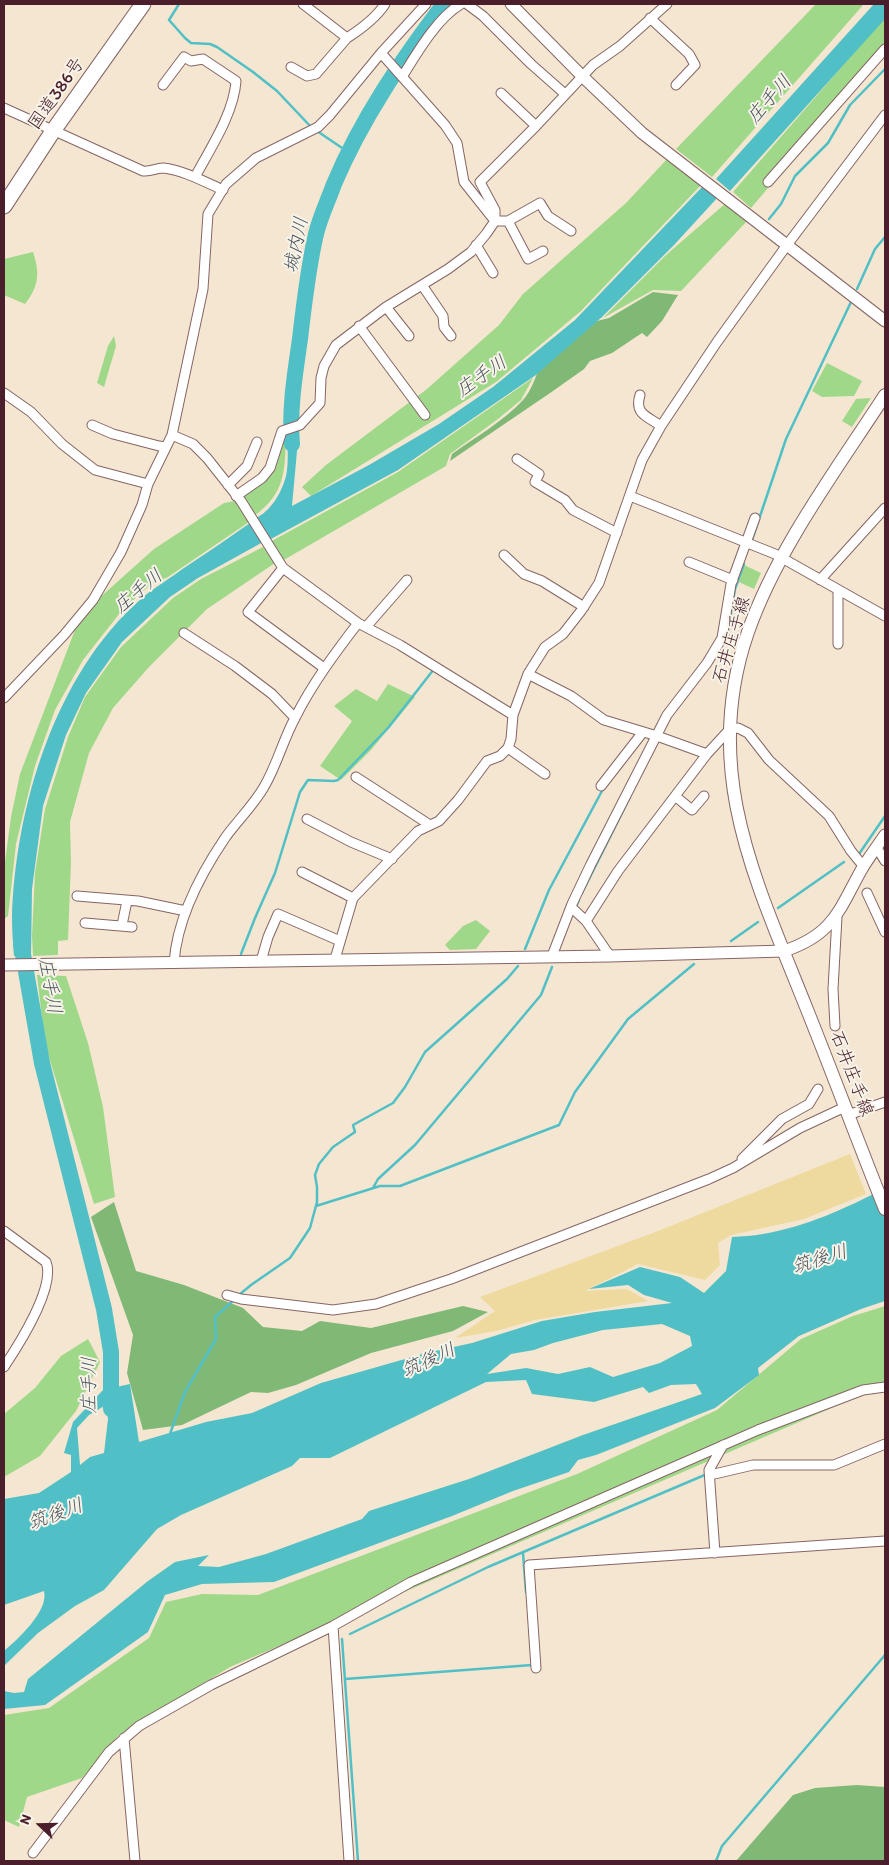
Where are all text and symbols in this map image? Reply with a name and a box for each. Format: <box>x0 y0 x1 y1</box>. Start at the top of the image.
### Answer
street label: 国道386号 <box>24 54 90 134</box>
water label: 庄手川 <box>743 71 797 129</box>
water label: 城内川 <box>280 215 314 275</box>
water label: 庄手川 <box>452 351 512 403</box>
water label: 庄手川 <box>110 565 168 619</box>
street label: 石井庄手線 <box>709 594 755 686</box>
water label: 庄手川 <box>33 956 65 1016</box>
street label: 石井庄手線 <box>825 1028 877 1120</box>
water label: 筑後川 <box>789 1241 851 1279</box>
water label: 筑後川 <box>398 1339 460 1383</box>
water label: 庄手川 <box>79 1357 101 1413</box>
water label: 筑後川 <box>25 1495 87 1535</box>
north arrow <box>15 1800 65 1850</box>
text: N <box>16 1812 35 1827</box>

